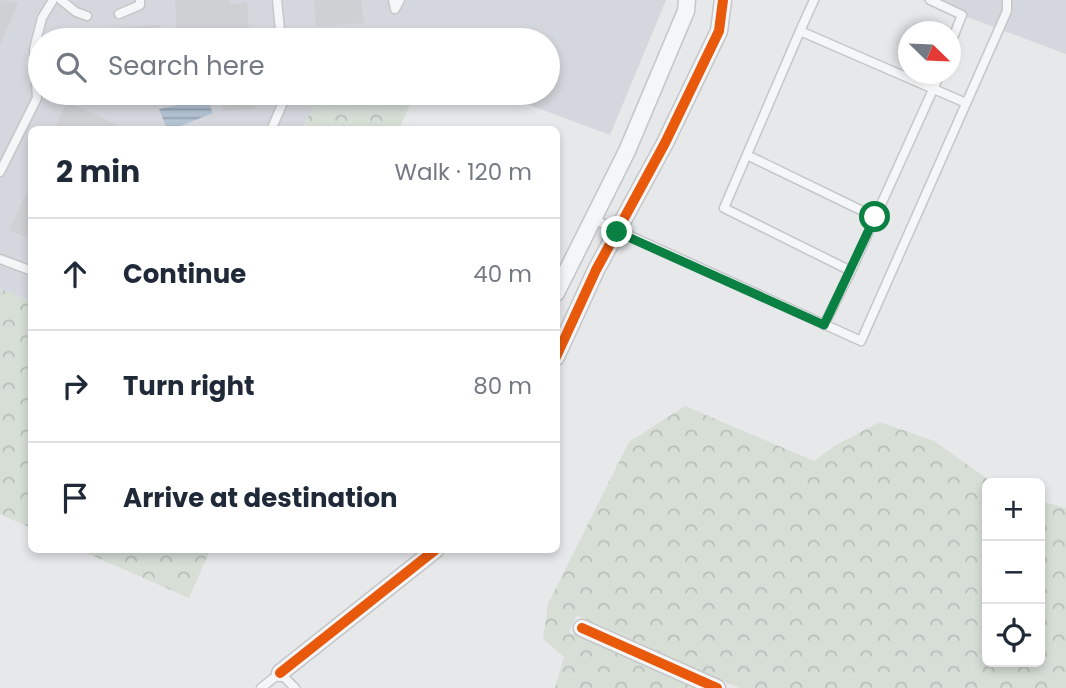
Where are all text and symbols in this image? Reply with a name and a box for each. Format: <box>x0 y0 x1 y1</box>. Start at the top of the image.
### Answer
north arrow <box>898 21 961 84</box>
search box <box>28 28 560 105</box>
icon: search <box>52 48 90 86</box>
text: Search here <box>108 48 265 84</box>
text: 2 min <box>56 150 140 193</box>
text: Walk · 120 m <box>394 156 532 188</box>
route start <box>859 201 890 232</box>
route end <box>601 216 632 247</box>
icon: ahead <box>56 255 94 293</box>
text: Continue <box>123 256 246 292</box>
text: 40 m <box>473 258 532 290</box>
icon: right <box>56 367 94 405</box>
text: Turn right <box>123 368 255 404</box>
text: 80 m <box>473 370 532 402</box>
map controls <box>982 478 1045 667</box>
button: + <box>982 478 1045 541</box>
icon: arrive <box>56 479 94 517</box>
text: Arrive at destination <box>123 480 398 516</box>
button: − <box>982 541 1045 604</box>
button: locate <box>982 604 1045 667</box>

